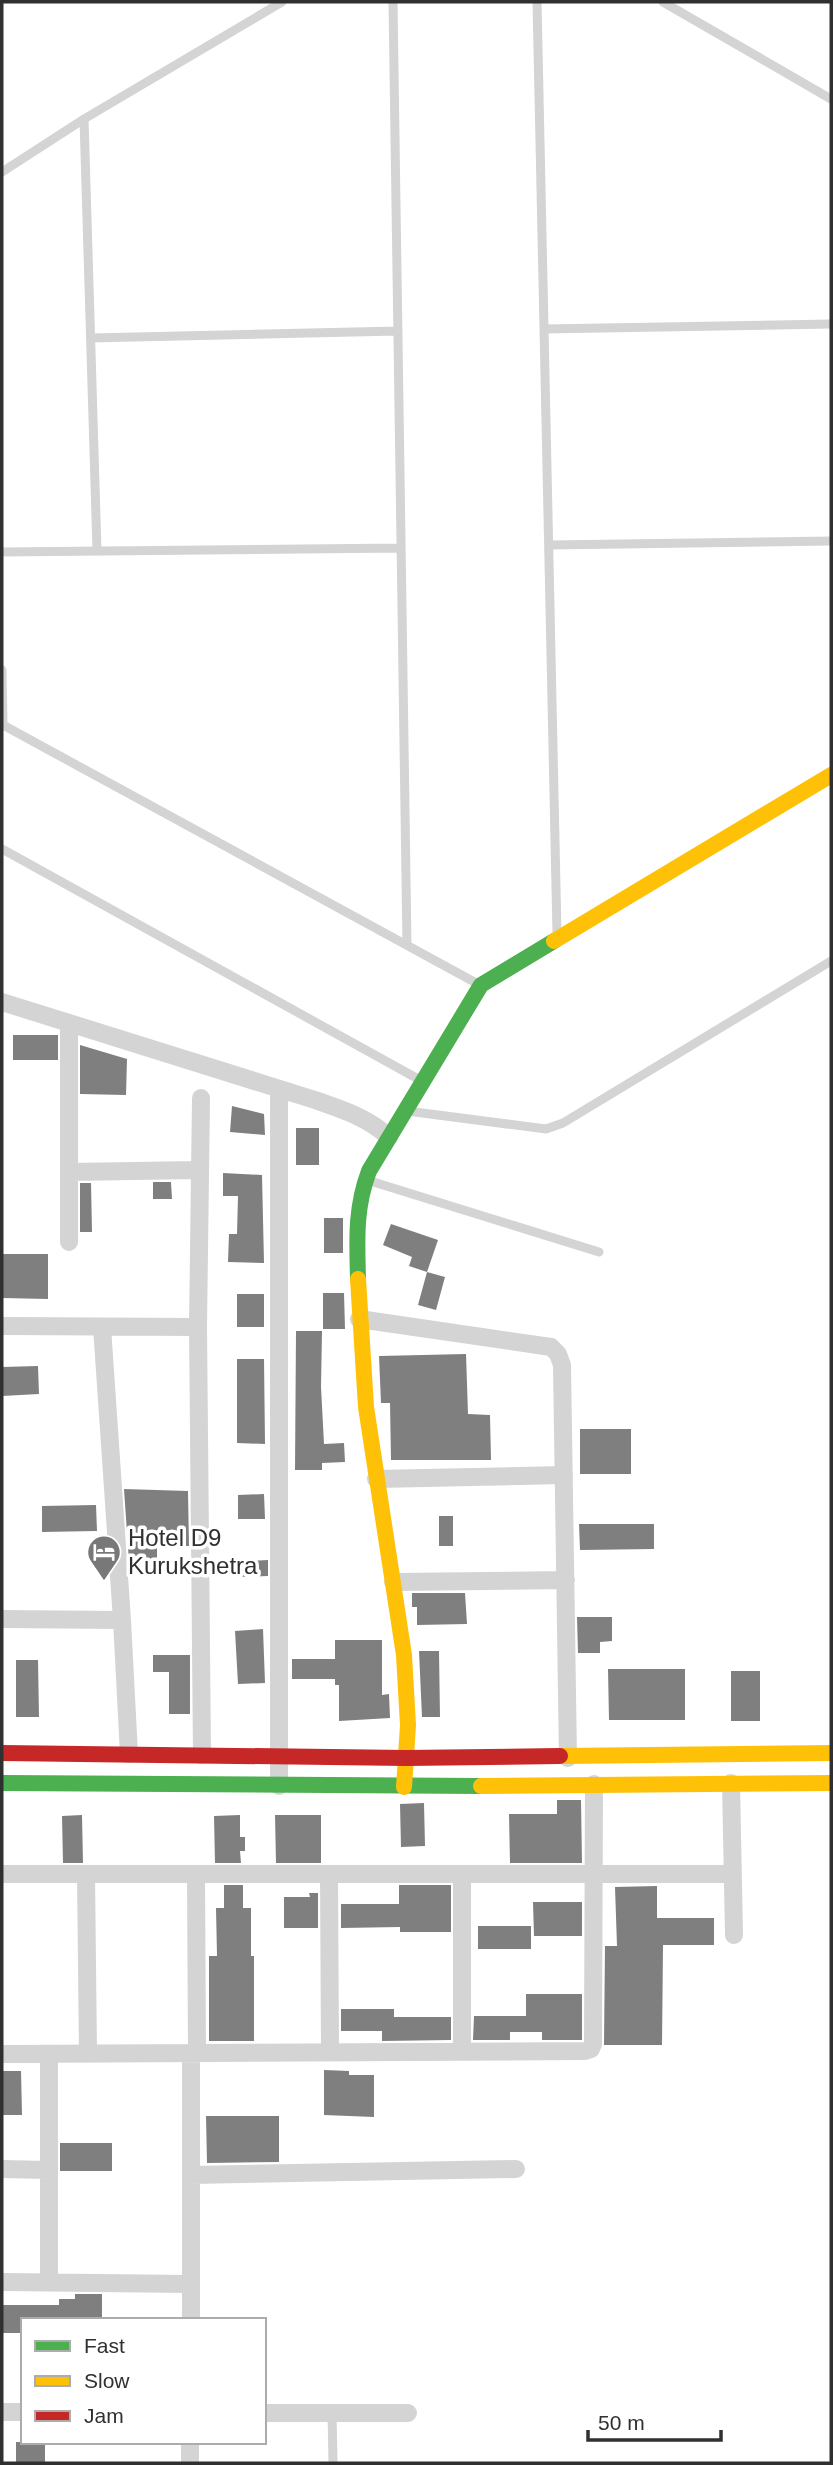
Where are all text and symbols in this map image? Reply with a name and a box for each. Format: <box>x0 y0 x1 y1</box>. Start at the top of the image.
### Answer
place label: Hotel D9 Kurukshetra <box>128 1524 258 1579</box>
hotel icon: Hotel D9 Kurukshetra <box>85 1533 123 1582</box>
legend <box>21 2318 266 2444</box>
text: Fast <box>84 2334 125 2357</box>
text: Slow <box>84 2369 130 2392</box>
scale bar <box>588 2398 721 2442</box>
text: Jam <box>84 2404 124 2427</box>
text: 50 m <box>598 2411 645 2434</box>

